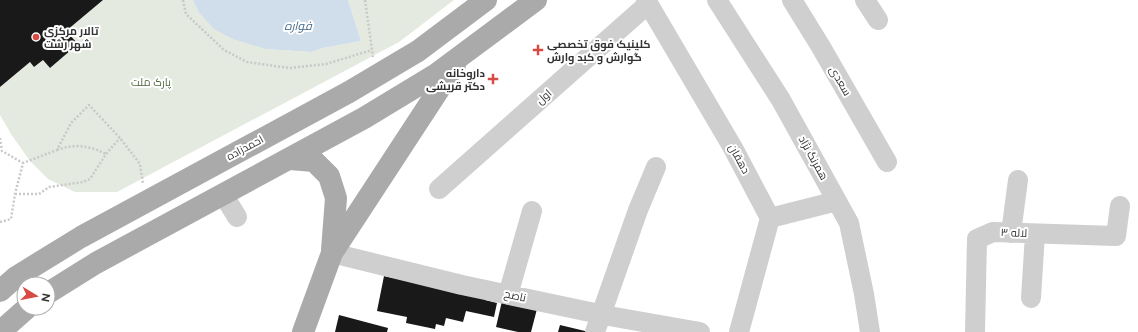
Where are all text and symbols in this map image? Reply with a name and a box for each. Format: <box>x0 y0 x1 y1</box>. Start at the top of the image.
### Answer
water label: فواره <box>284 19 313 33</box>
place label: تالار مرکزی شهر رشت <box>44 25 99 52</box>
marker: تالار مرکزی شهر رشت <box>31 32 41 42</box>
place label: کلینیک فوق تخصصی گوارش و کبد وارش <box>547 38 651 65</box>
marker: کلینیک فوق تخصصی گوارش و کبد وارش <box>532 44 544 56</box>
street label: سعدی <box>826 64 854 98</box>
place label: داروخانه دکتر قریشی <box>426 67 485 93</box>
marker: داروخانه دکتر قریشی <box>488 74 498 84</box>
park label: پارک ملت <box>131 76 171 89</box>
street label: اول <box>534 87 554 107</box>
street label: احمدزاده <box>224 133 266 163</box>
street label: همرنگ نژاد <box>796 134 830 182</box>
street label: دهقان <box>726 142 752 176</box>
street label: لاله ۳ <box>1000 226 1028 240</box>
north arrow <box>16 276 56 316</box>
street label: ناصح <box>503 287 527 306</box>
text: N <box>38 292 52 303</box>

